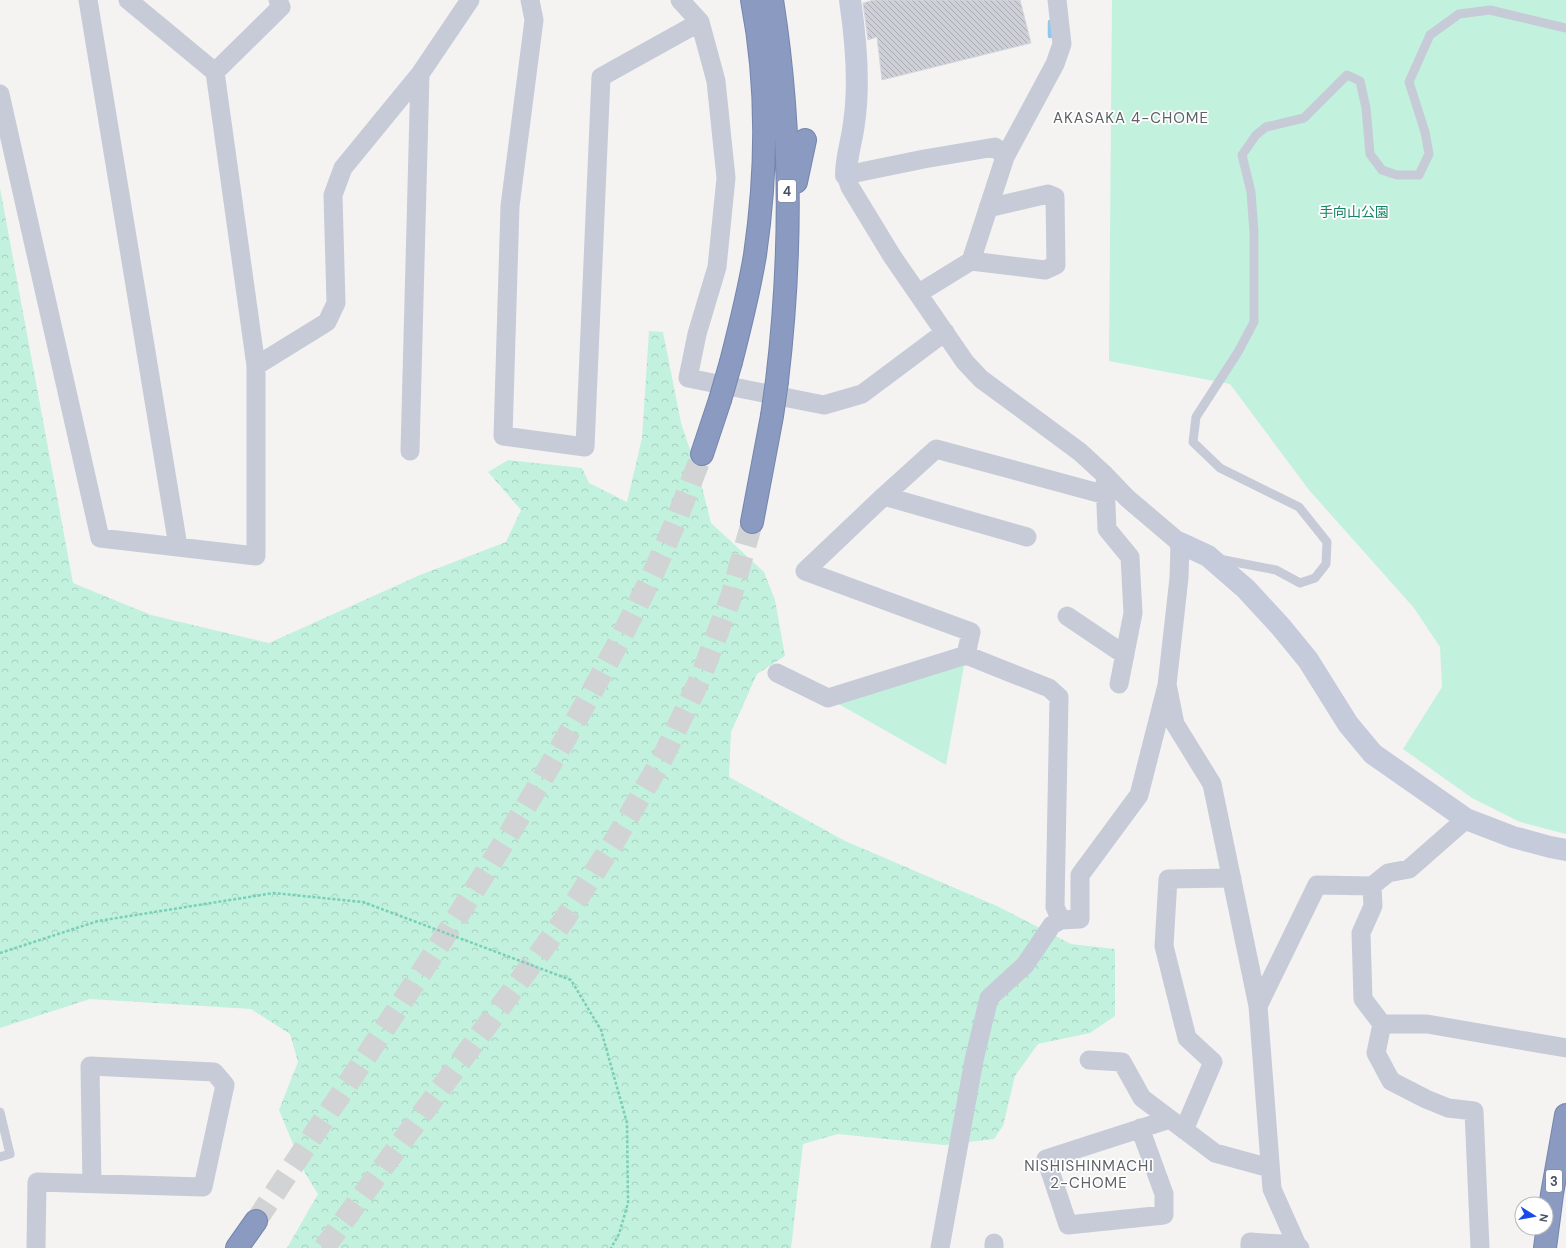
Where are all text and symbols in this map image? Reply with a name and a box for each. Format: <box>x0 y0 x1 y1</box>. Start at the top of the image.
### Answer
district label: AKASAKA 4-CHOME <box>1053 108 1209 128</box>
road number: 4 <box>778 180 796 202</box>
park label: 手向山公園 <box>1319 203 1389 221</box>
district label: NISHISHINMACHI 2-CHOME <box>1024 1156 1154 1193</box>
road number: 3 <box>1546 1170 1562 1192</box>
north arrow <box>1514 1196 1554 1236</box>
text: N <box>1536 1213 1551 1223</box>

